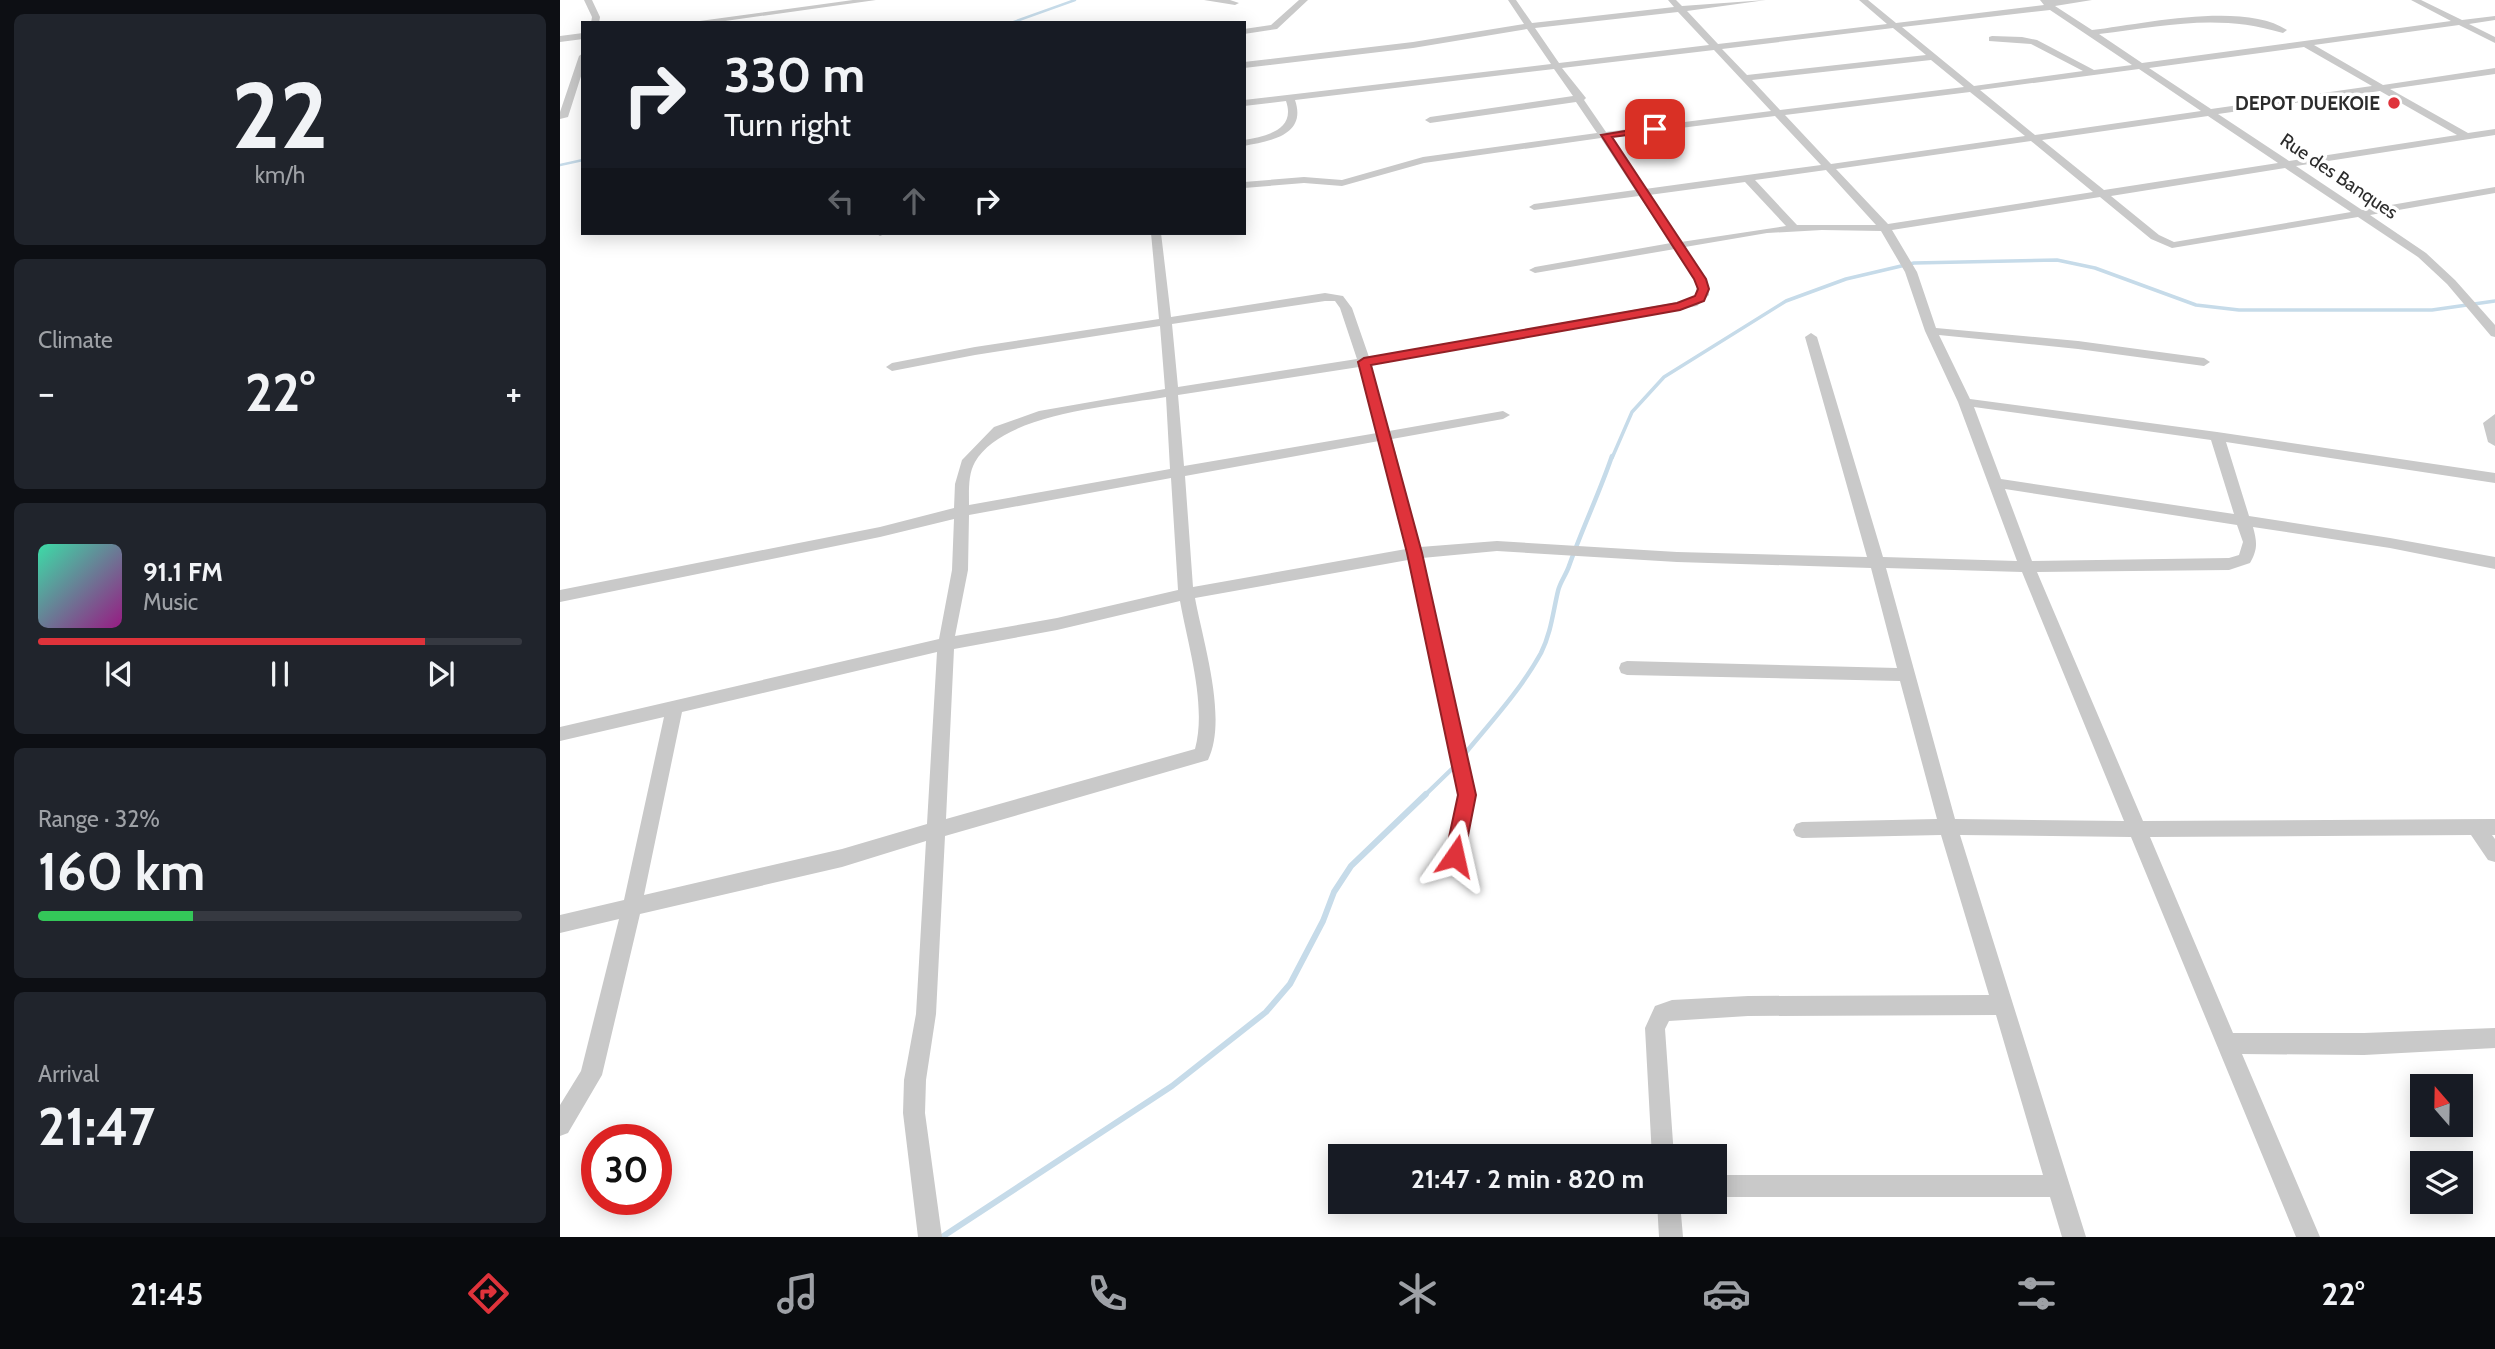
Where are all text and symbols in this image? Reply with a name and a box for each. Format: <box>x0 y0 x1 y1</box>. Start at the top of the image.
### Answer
text: 330 m <box>724 45 865 104</box>
icon: right <box>609 49 700 140</box>
text: 22 <box>232 60 328 171</box>
place label: DEPOT DUEKOIE <box>2235 92 2380 115</box>
marker: DEPOT DUEKOIE <box>2386 95 2402 111</box>
pin <box>1625 99 1685 159</box>
text: Turn right <box>724 105 851 144</box>
icon: arrive <box>1636 110 1674 148</box>
street label: Rue des Banques <box>2276 128 2402 224</box>
text: km/h <box>255 161 305 189</box>
icon: left <box>822 182 860 220</box>
icon: ahead <box>895 182 933 220</box>
icon: right <box>968 182 1006 220</box>
text: Climate <box>38 326 113 354</box>
text: 22° <box>245 361 315 424</box>
text: − <box>38 369 55 416</box>
text: + <box>505 369 522 416</box>
text: 91.1 FM <box>143 556 223 588</box>
text: Music <box>143 588 198 616</box>
icon: previous <box>100 655 138 693</box>
icon: pause <box>261 655 299 693</box>
icon: next <box>422 655 460 693</box>
text: Range · 32% <box>38 805 160 833</box>
position arrow <box>1418 819 1492 893</box>
text: 160 km <box>38 840 205 903</box>
text: Arrival <box>38 1060 99 1088</box>
north arrow <box>2410 1074 2473 1138</box>
map controls <box>2410 1074 2473 1214</box>
text: 21:47 <box>38 1095 155 1158</box>
speed limit sign: 30 <box>581 1124 672 1215</box>
button: layers <box>2410 1151 2473 1214</box>
text: 21:47 · 2 min · 820 m <box>1411 1163 1644 1195</box>
icon: directions <box>464 1269 513 1318</box>
icon: music <box>773 1269 822 1318</box>
icon: phone <box>1083 1269 1132 1318</box>
icon: climate <box>1393 1269 1442 1318</box>
icon: car <box>1702 1269 1751 1318</box>
icon: filters <box>2012 1269 2061 1318</box>
text: 21:45 <box>130 1274 203 1313</box>
text: 22° <box>2321 1274 2365 1313</box>

